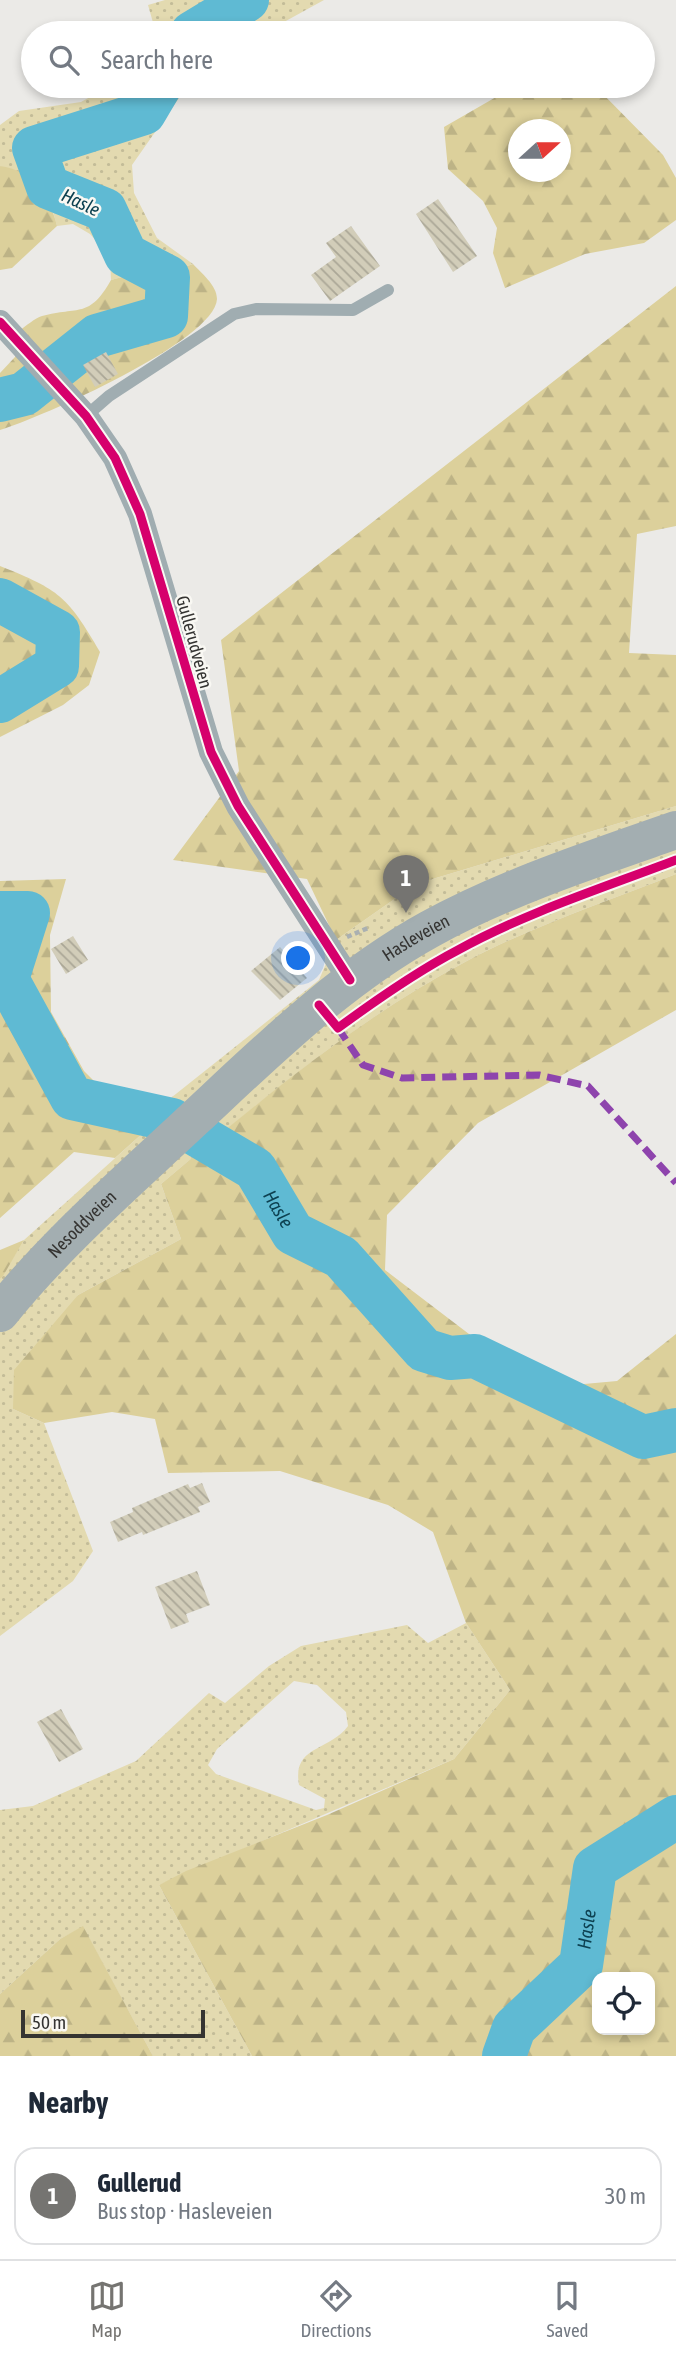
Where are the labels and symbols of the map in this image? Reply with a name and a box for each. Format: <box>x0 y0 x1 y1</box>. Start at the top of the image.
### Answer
north arrow <box>508 119 571 182</box>
water label: Hasle <box>58 184 104 220</box>
street label: Gullerudveien <box>172 593 217 690</box>
pin: 1 <box>383 855 429 913</box>
street label: Hasleveien <box>378 910 453 965</box>
your location <box>281 941 315 975</box>
street label: Nesoddveien <box>43 1186 120 1262</box>
water label: Hasle <box>259 1186 298 1232</box>
water label: Hasle <box>572 1908 600 1950</box>
scale bar <box>21 2007 205 2039</box>

